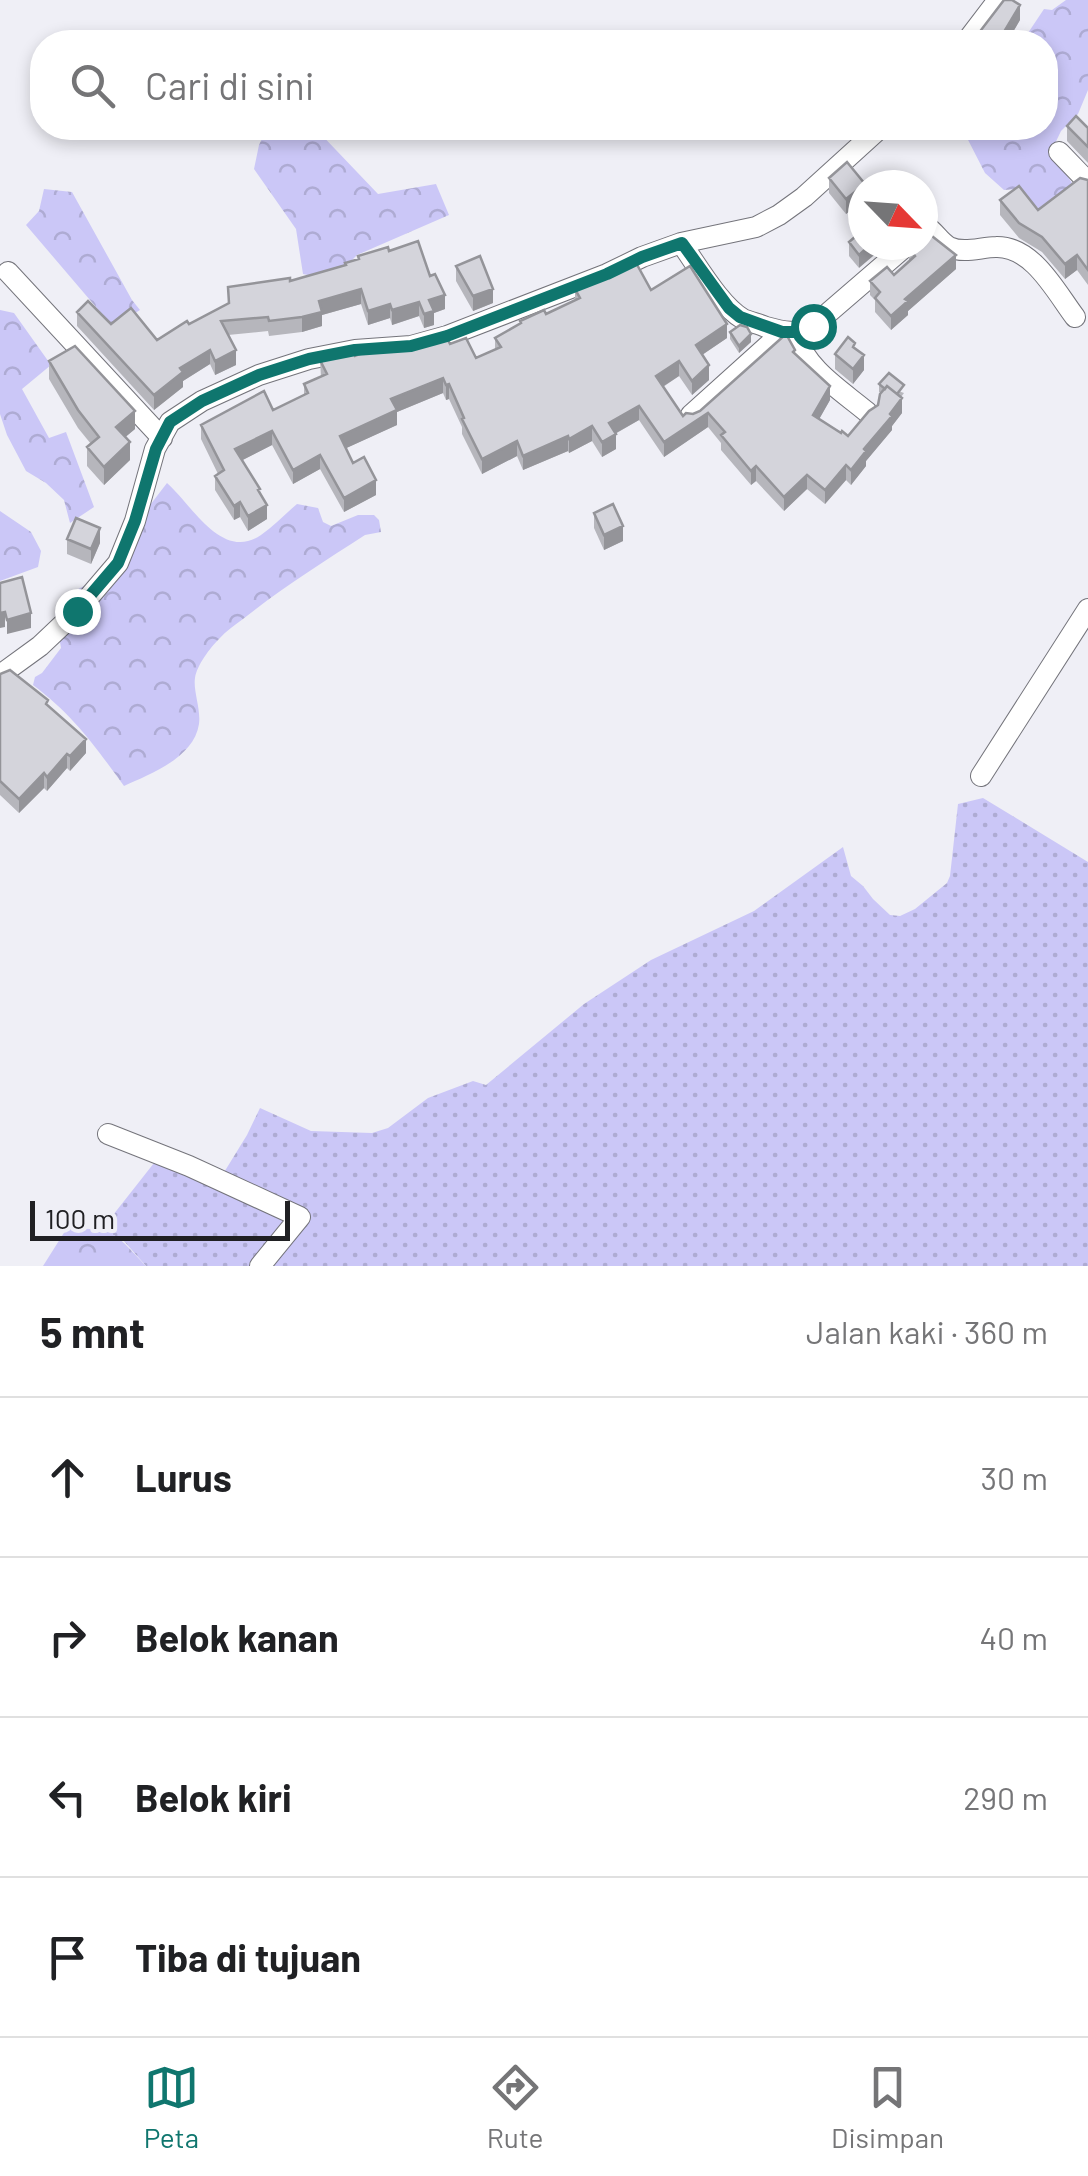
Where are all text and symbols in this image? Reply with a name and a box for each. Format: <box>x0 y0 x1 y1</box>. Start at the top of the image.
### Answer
search box <box>30 30 1058 140</box>
icon: search <box>65 58 120 113</box>
text: Cari di sini <box>145 62 315 108</box>
north arrow <box>848 170 938 260</box>
route start <box>791 304 837 350</box>
route end <box>55 589 101 635</box>
scale bar <box>30 1196 290 1240</box>
text: 100 m <box>45 1201 115 1235</box>
text: 5 mnt <box>40 1306 145 1356</box>
text: Jalan kaki · 360 m <box>806 1312 1048 1350</box>
icon: ahead <box>40 1450 95 1505</box>
text: Lurus <box>135 1454 232 1500</box>
text: 30 m <box>981 1458 1048 1496</box>
icon: right <box>40 1610 95 1665</box>
text: Belok kanan <box>135 1614 339 1660</box>
text: 40 m <box>979 1618 1048 1656</box>
icon: left <box>40 1770 95 1825</box>
text: Belok kiri <box>135 1774 292 1820</box>
text: 290 m <box>963 1778 1048 1816</box>
icon: arrive <box>40 1930 95 1985</box>
text: Tiba di tujuan <box>135 1934 361 1980</box>
tab: Peta <box>144 2060 199 2154</box>
tab: Rute <box>487 2060 544 2154</box>
tab: Disimpan <box>831 2060 944 2154</box>

